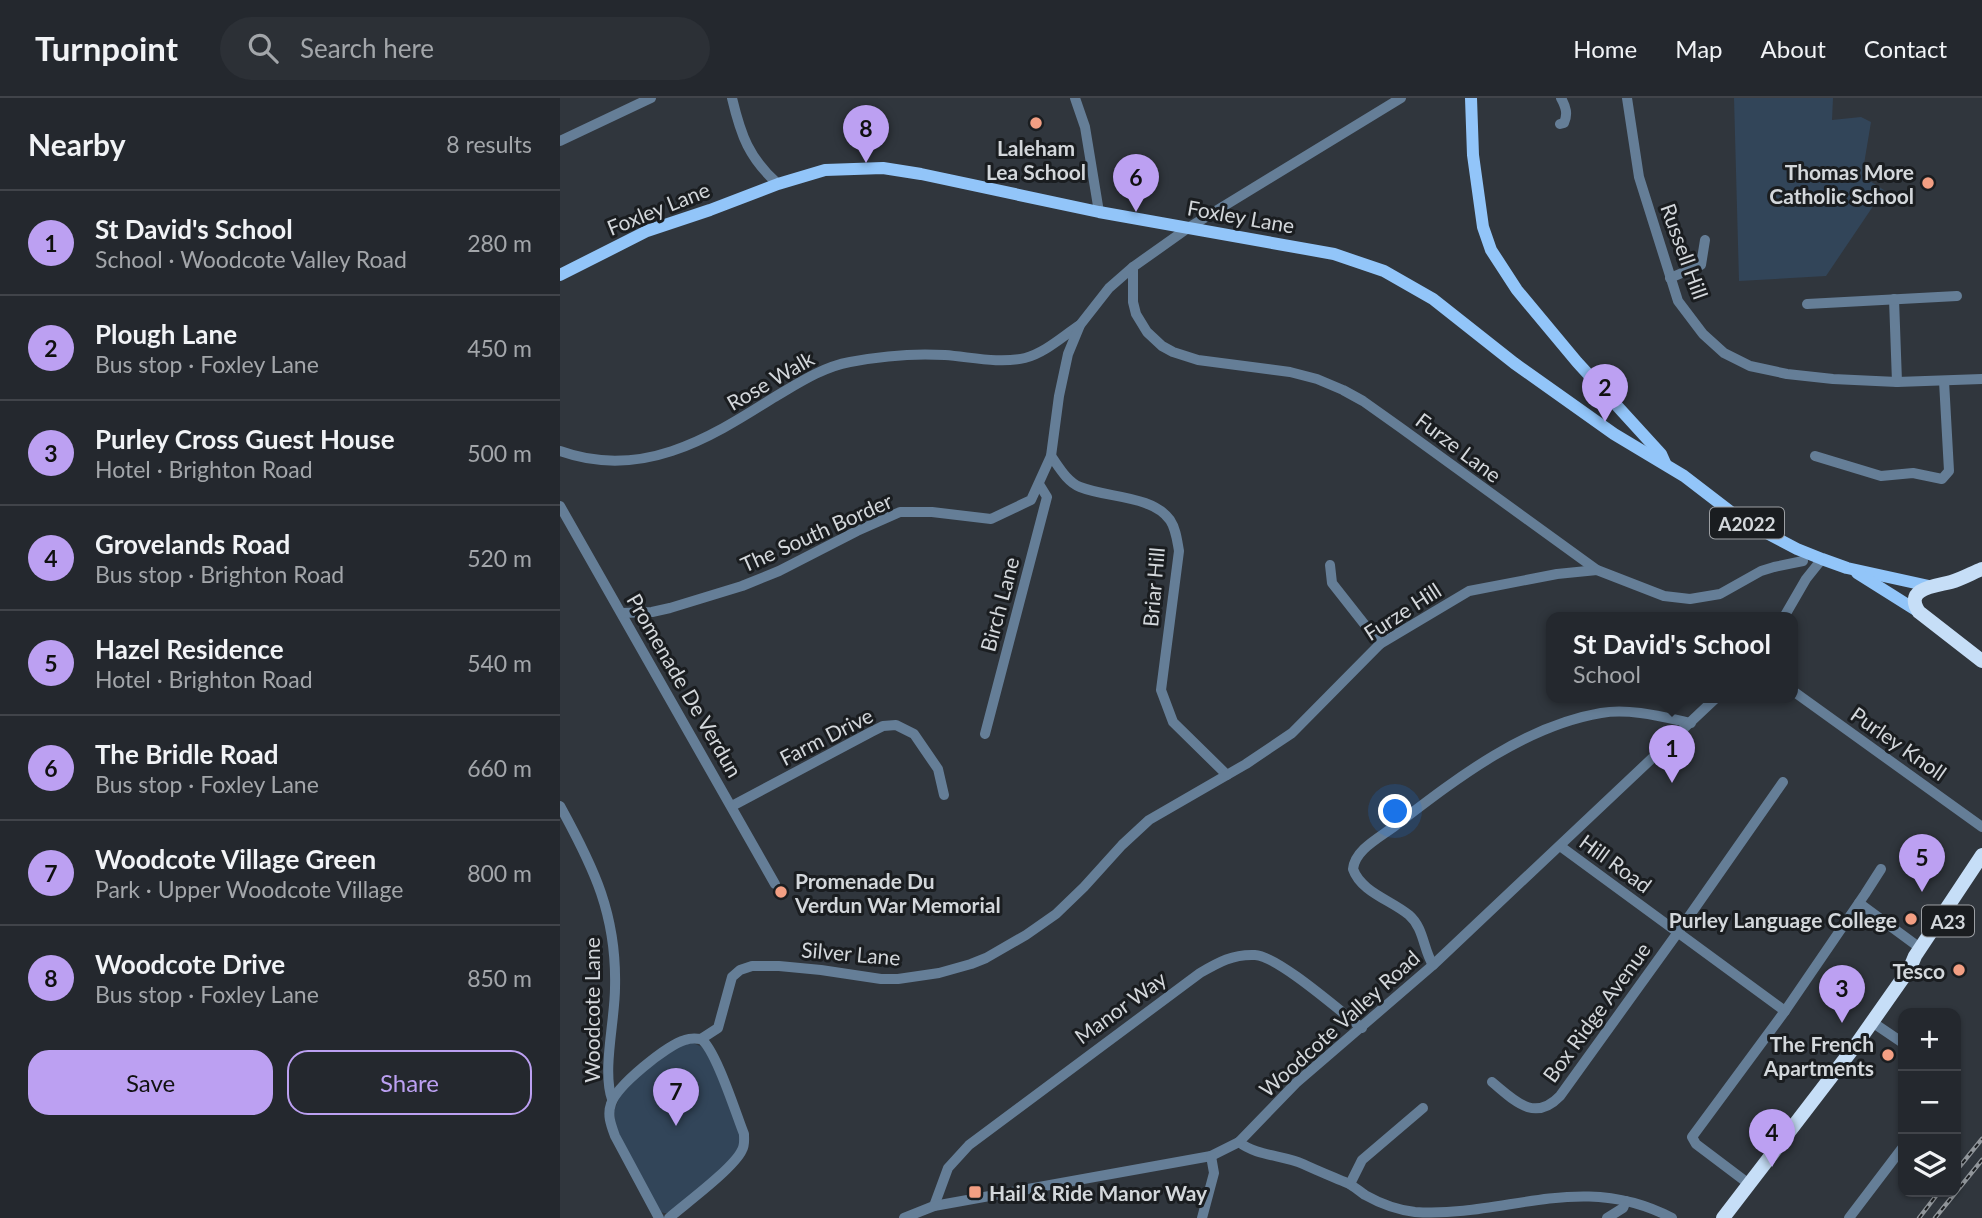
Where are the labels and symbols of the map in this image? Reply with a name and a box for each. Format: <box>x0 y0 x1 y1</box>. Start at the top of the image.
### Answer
pin: 8 <box>843 105 889 163</box>
marker: Laleham Lea School <box>1028 115 1044 131</box>
place label: Laleham Lea School <box>986 135 1086 184</box>
pin: 6 <box>1113 154 1159 212</box>
place label: Thomas More Catholic School <box>1769 159 1914 208</box>
marker: Thomas More Catholic School <box>1920 175 1936 191</box>
street label: Foxley Lane <box>603 176 713 240</box>
street label: Foxley Lane <box>1185 194 1297 238</box>
street label: Russell Hill <box>1656 200 1714 302</box>
street label: Rose Walk <box>722 345 818 415</box>
pin: 2 <box>1582 364 1628 422</box>
street label: Furze Lane <box>1411 407 1507 487</box>
street label: The South Border <box>736 487 896 577</box>
road number: A2022 <box>1710 508 1784 538</box>
street label: Briar Hill <box>1137 546 1169 628</box>
street label: Birch Lane <box>974 554 1024 654</box>
street label: Furze Hill <box>1359 577 1445 645</box>
street label: Promenade De Verdun <box>622 589 748 781</box>
street label: Purley Knoll <box>1846 701 1952 785</box>
street label: Farm Drive <box>775 702 877 770</box>
pin: 1 <box>1649 725 1695 783</box>
your location <box>1378 794 1412 828</box>
street label: Hill Road <box>1575 829 1657 897</box>
pin: 5 <box>1899 834 1945 892</box>
place label: Promenade Du Verdun War Memorial <box>794 868 1001 917</box>
marker: Promenade Du Verdun War Memorial <box>773 884 789 900</box>
road number: A23 <box>1922 906 1974 936</box>
place label: Purley Language College <box>1669 907 1897 932</box>
marker: Purley Language College <box>1903 911 1919 927</box>
street label: Silver Lane <box>800 936 902 970</box>
street label: Woodcote Lane <box>579 937 604 1083</box>
street label: Box Ridge Avenue <box>1537 937 1655 1087</box>
street label: Woodcote Valley Road <box>1254 944 1424 1102</box>
place label: Tesco <box>1892 958 1945 983</box>
marker: Tesco <box>1951 962 1967 978</box>
street label: Manor Way <box>1069 965 1171 1049</box>
pin: 3 <box>1819 965 1865 1023</box>
place label: The French Apartments <box>1763 1031 1874 1080</box>
marker: The French Apartments <box>1880 1047 1896 1063</box>
pin: 7 <box>653 1068 699 1126</box>
pin: 4 <box>1749 1109 1795 1167</box>
place label: Hail & Ride Manor Way <box>989 1180 1208 1205</box>
marker: Hail & Ride Manor Way <box>967 1184 983 1200</box>

